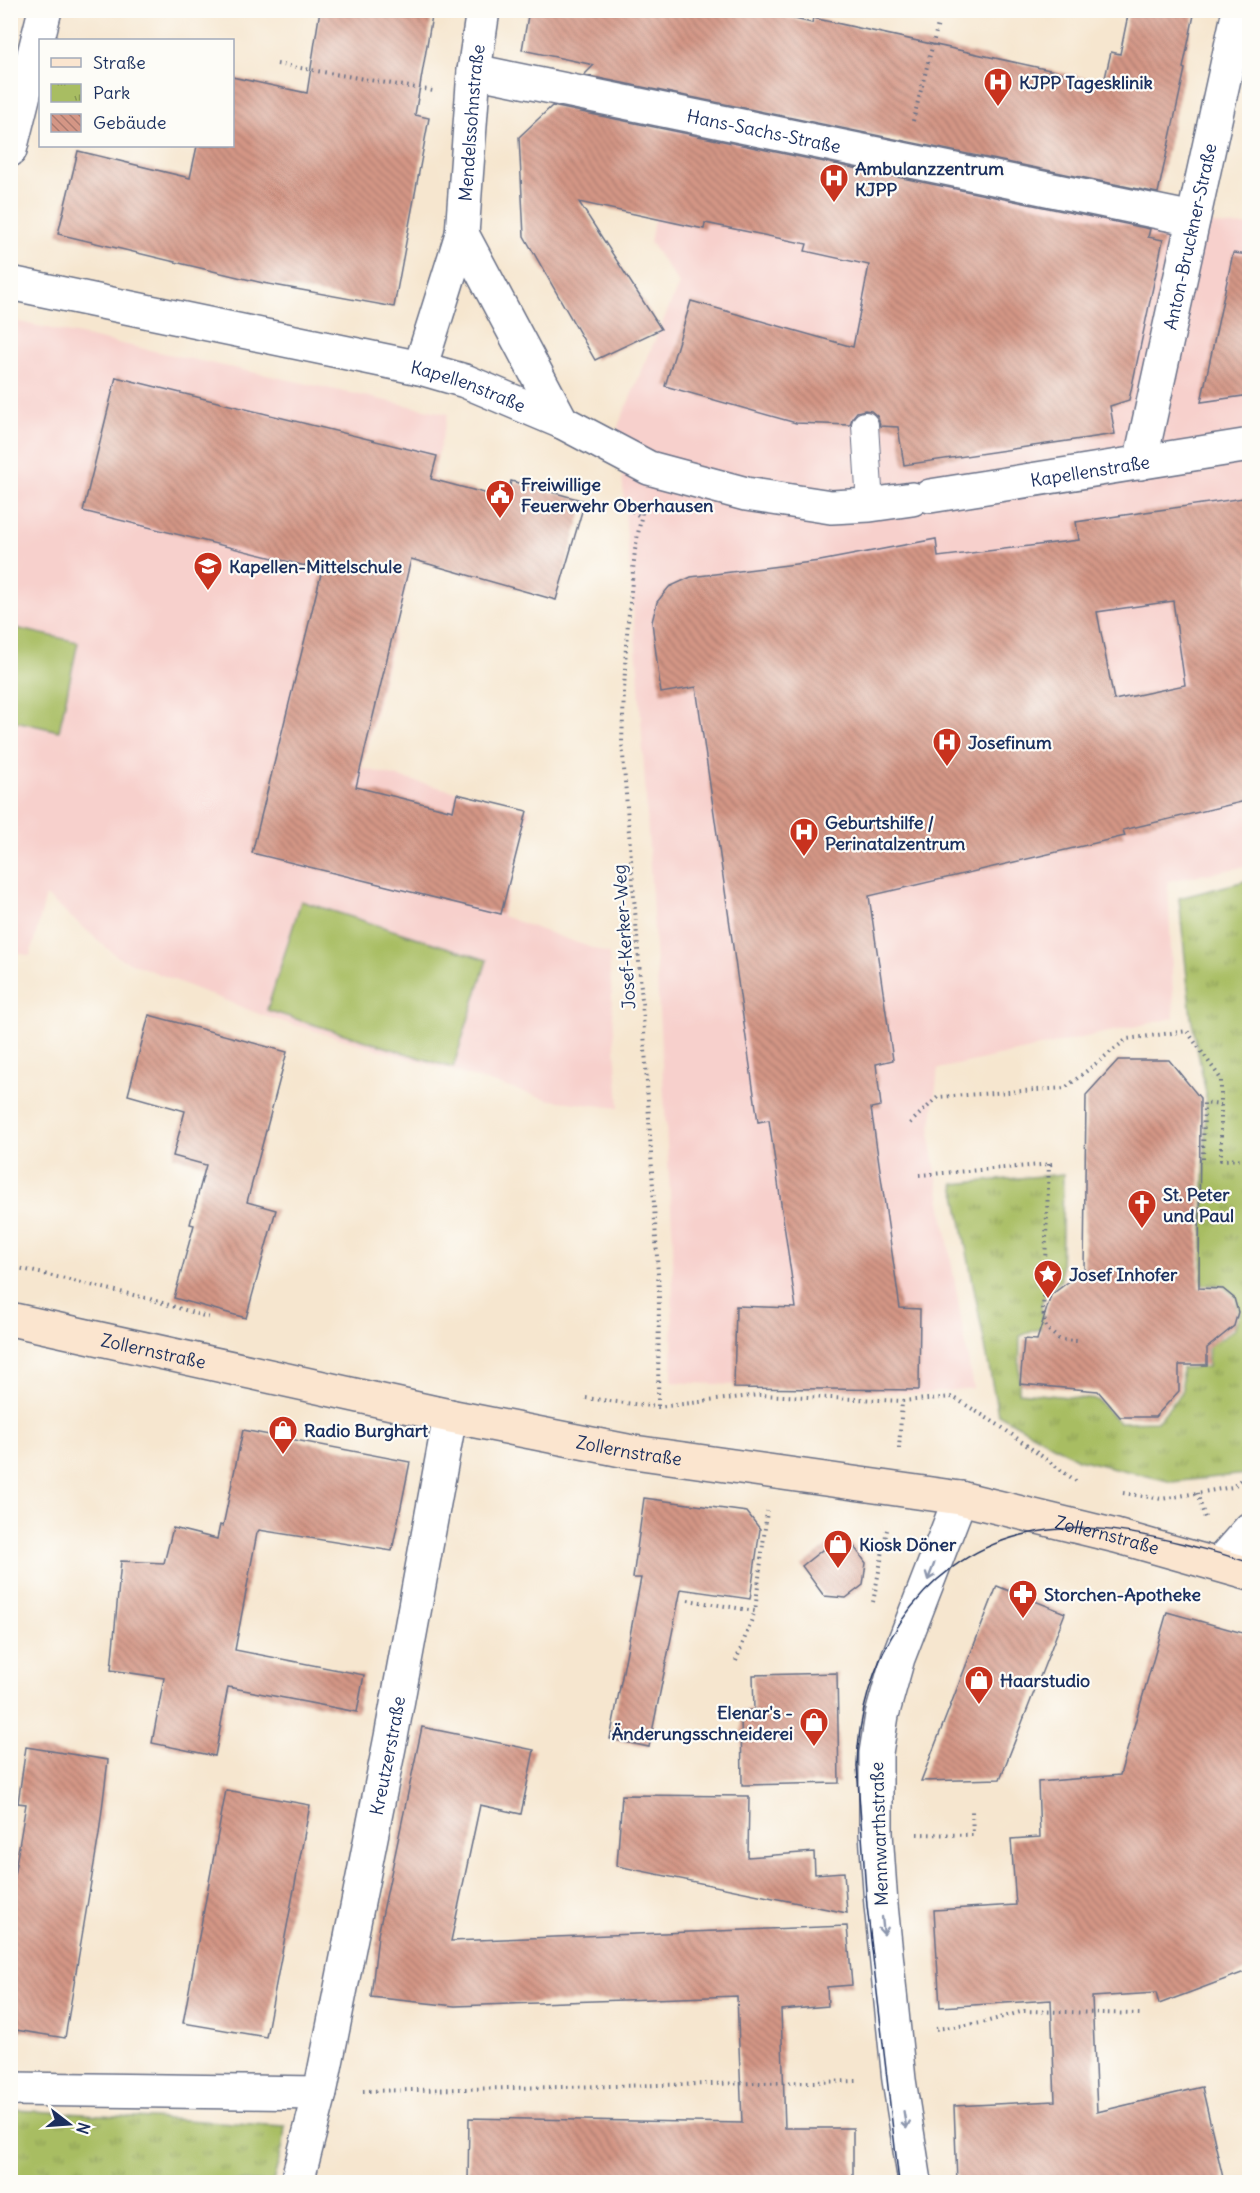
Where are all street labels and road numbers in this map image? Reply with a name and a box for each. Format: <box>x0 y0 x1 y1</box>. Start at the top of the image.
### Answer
street label: Mendelssohnstraße <box>453 43 489 202</box>
street label: Hans-Sachs-Straße <box>685 104 843 158</box>
street label: Anton-Bruckner-Straße <box>1158 141 1221 332</box>
street label: Kapellenstraße <box>409 355 529 417</box>
street label: Kapellenstraße <box>1029 450 1151 491</box>
street label: Josef-Kerker-Weg <box>607 864 641 1010</box>
street label: Zollernstraße <box>99 1328 208 1373</box>
street label: Zollernstraße <box>574 1430 683 1470</box>
street label: Zollernstraße <box>1053 1510 1162 1559</box>
street label: Kreutzerstraße <box>364 1694 410 1817</box>
street label: Mennwarthstraße <box>865 1761 893 1907</box>

